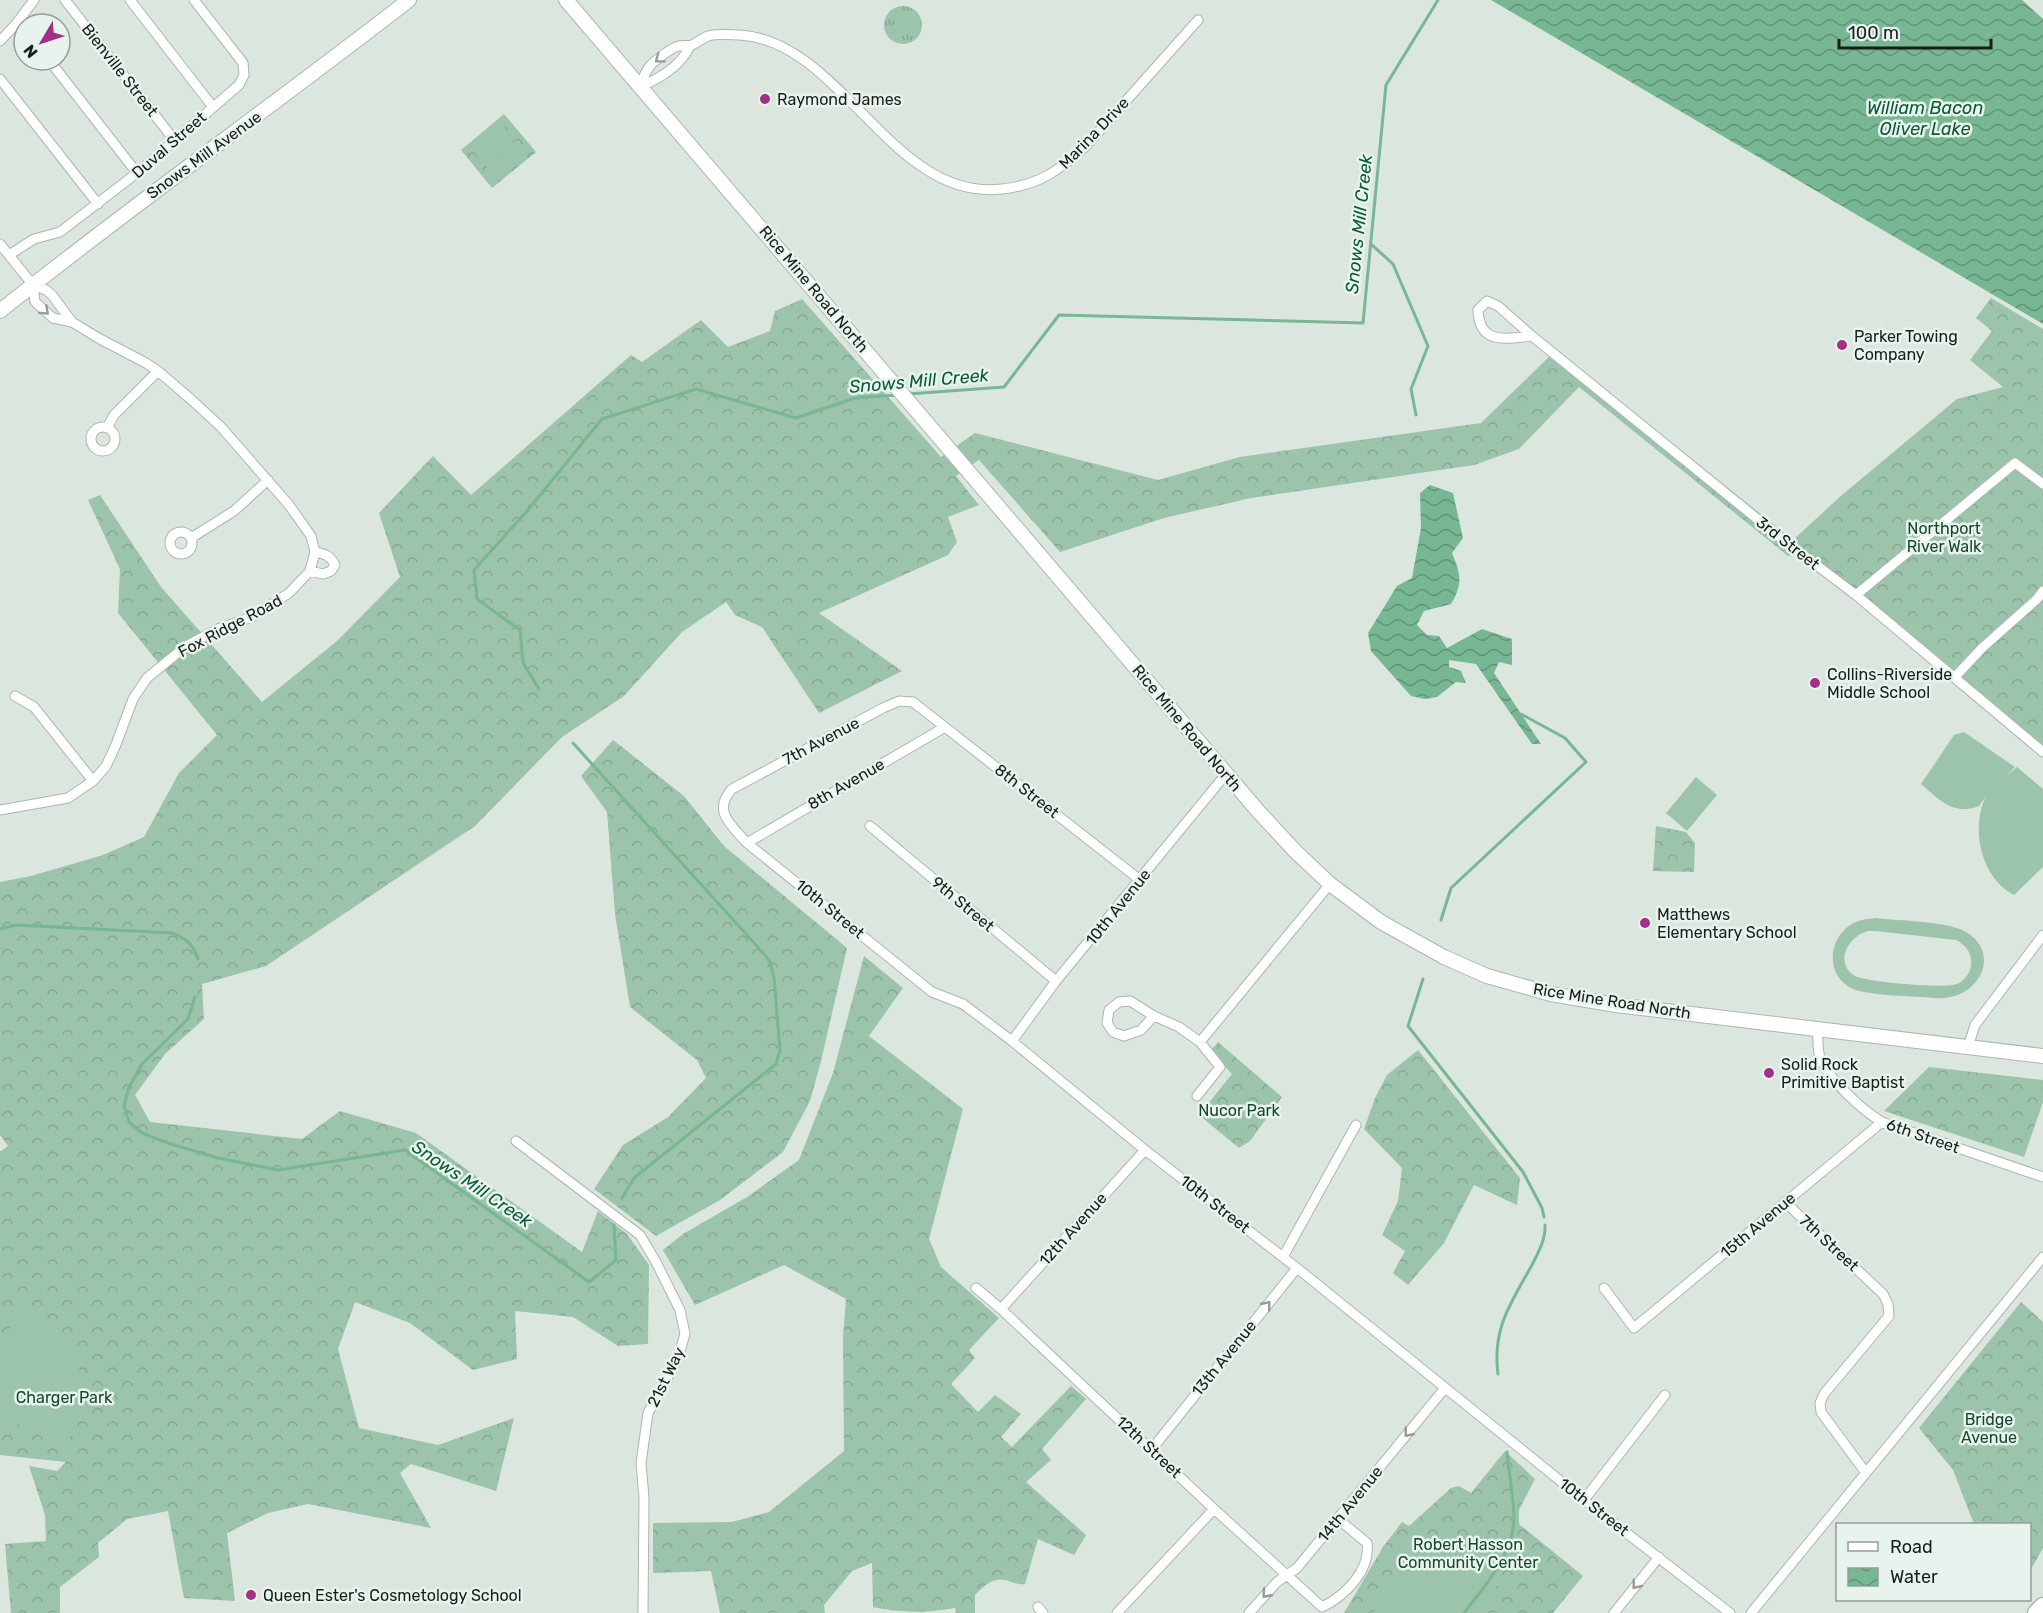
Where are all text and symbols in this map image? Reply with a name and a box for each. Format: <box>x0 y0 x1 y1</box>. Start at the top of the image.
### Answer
north arrow <box>12 12 72 72</box>
scale bar <box>1839 12 1990 50</box>
street label: Bienville Street <box>78 20 162 120</box>
text: 100 m <box>1848 22 1899 44</box>
text: N <box>20 41 42 62</box>
one-way arrow <box>655 51 666 62</box>
place label: Raymond James <box>777 90 902 109</box>
marker: Raymond James <box>758 92 772 106</box>
street label: Marina Drive <box>1055 93 1133 173</box>
water label: William Bacon Oliver Lake <box>1867 97 1983 140</box>
street label: Snows Mill Avenue <box>143 107 265 203</box>
street label: Duval Street <box>128 108 210 182</box>
water label: Snows Mill Creek <box>1341 152 1377 295</box>
street label: Rice Mine Road North <box>755 222 873 356</box>
one-way arrow <box>38 304 49 315</box>
place label: Parker Towing Company <box>1854 327 1958 364</box>
marker: Parker Towing Company <box>1835 338 1849 352</box>
water label: Snows Mill Creek <box>848 364 990 398</box>
street label: 3rd Street <box>1753 512 1823 574</box>
park label: Northport River Walk <box>1907 519 1982 556</box>
street label: Fox Ridge Road <box>175 591 285 661</box>
street label: Rice Mine Road North <box>1128 661 1246 795</box>
place label: Collins-Riverside Middle School <box>1827 665 1952 702</box>
marker: Collins-Riverside Middle School <box>1808 676 1822 690</box>
street label: 7th Avenue <box>780 713 862 769</box>
street label: 8th Avenue <box>804 754 888 814</box>
street label: 8th Street <box>991 760 1063 822</box>
street label: 10th Avenue <box>1081 865 1155 949</box>
street label: 9th Street <box>928 872 998 936</box>
street label: 10th Street <box>792 875 868 943</box>
place label: Matthews Elementary School <box>1657 905 1797 942</box>
marker: Matthews Elementary School <box>1638 916 1652 930</box>
street label: Rice Mine Road North <box>1532 979 1692 1023</box>
place label: Solid Rock Primitive Baptist <box>1781 1055 1904 1092</box>
marker: Solid Rock Primitive Baptist <box>1762 1066 1776 1080</box>
park label: Nucor Park <box>1198 1101 1281 1120</box>
street label: 6th Street <box>1884 1115 1962 1157</box>
water label: Snows Mill Creek <box>408 1136 537 1233</box>
street label: 10th Street <box>1176 1171 1254 1237</box>
street label: 15th Avenue <box>1717 1188 1799 1262</box>
street label: 12th Avenue <box>1035 1189 1111 1269</box>
street label: 7th Street <box>1795 1211 1863 1275</box>
one-way arrow <box>1260 1301 1271 1312</box>
street label: 13th Avenue <box>1188 1316 1260 1400</box>
street label: 21st Way <box>643 1344 689 1410</box>
park label: Charger Park <box>16 1388 113 1407</box>
park label: Bridge Avenue <box>1961 1410 2017 1447</box>
street label: 12th Street <box>1112 1412 1186 1482</box>
one-way arrow <box>1405 1426 1416 1437</box>
street label: 14th Avenue <box>1314 1462 1386 1546</box>
street label: 10th Street <box>1555 1474 1633 1540</box>
legend <box>1836 1523 2031 1601</box>
park label: Robert Hasson Community Center <box>1398 1535 1538 1572</box>
text: Road <box>1890 1536 1933 1558</box>
text: Water <box>1890 1566 1938 1588</box>
one-way arrow <box>1633 1578 1644 1589</box>
place label: Queen Ester's Cosmetology School <box>263 1586 522 1605</box>
marker: Queen Ester's Cosmetology School <box>244 1588 258 1602</box>
one-way arrow <box>1262 1588 1273 1598</box>

